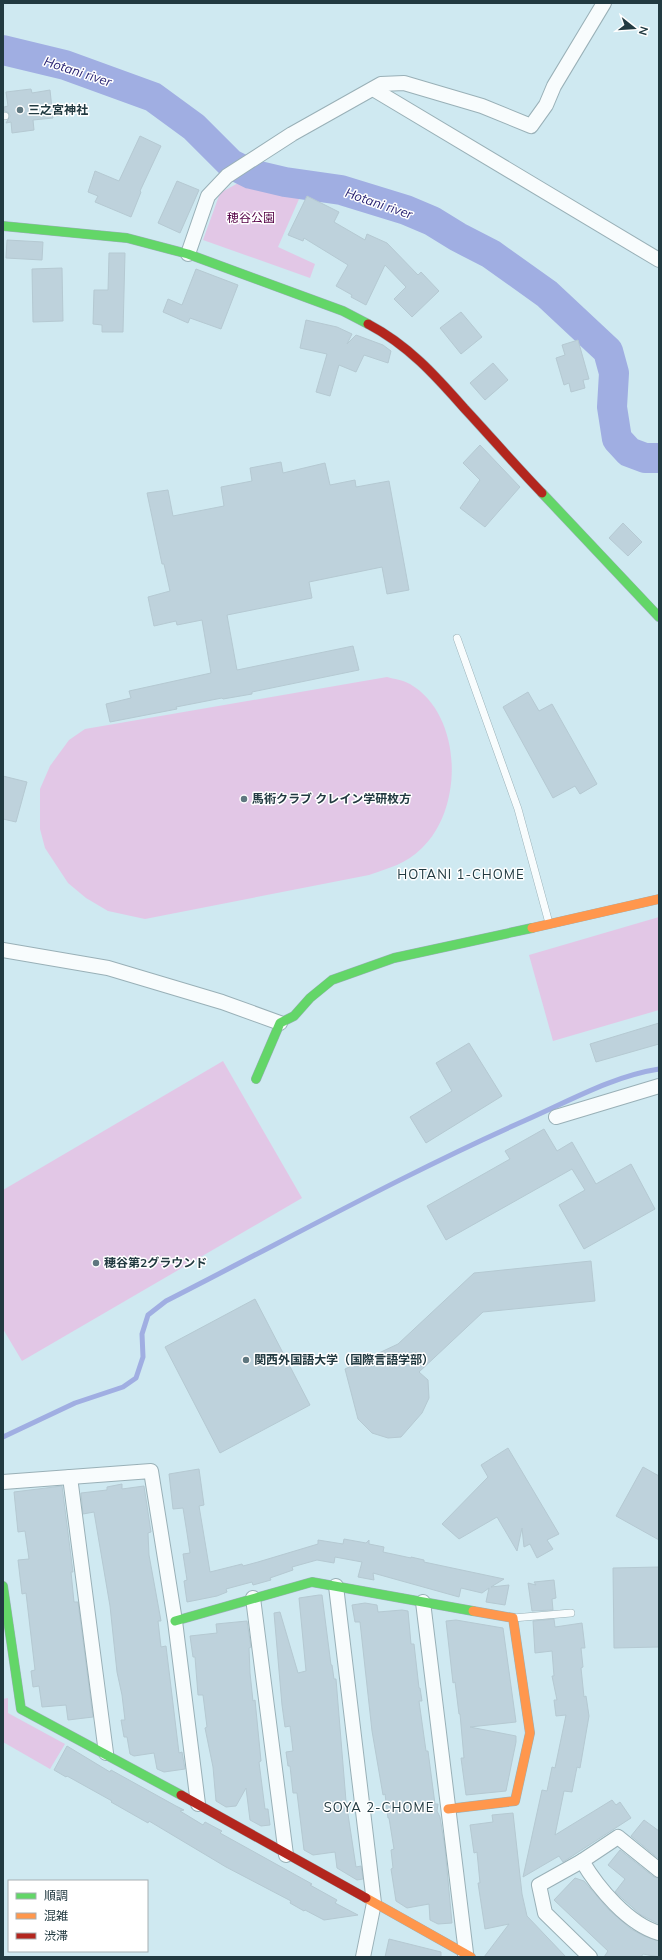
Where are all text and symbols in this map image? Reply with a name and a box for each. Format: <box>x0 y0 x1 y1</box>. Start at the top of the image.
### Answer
north arrow <box>614 8 654 48</box>
text: N <box>636 25 651 37</box>
water label: Hotani river <box>42 53 115 90</box>
place label: 三之宮神社 <box>28 102 88 117</box>
marker: 三之宮神社 <box>15 105 25 115</box>
water label: Hotani river <box>343 184 416 222</box>
park label: 穂谷公園 <box>227 210 275 225</box>
place label: 馬術クラブ クレイン学研枚方 <box>252 791 411 806</box>
marker: 馬術クラブ クレイン学研枚方 <box>239 794 249 804</box>
district label: HOTANI 1-CHOME <box>397 866 525 882</box>
place label: 穂谷第2グラウンド <box>104 1255 207 1270</box>
marker: 穂谷第2グラウンド <box>91 1258 101 1268</box>
place label: 関西外国語大学（国際言語学部） <box>254 1352 434 1367</box>
marker: 関西外国語大学（国際言語学部） <box>241 1355 251 1365</box>
district label: SOYA 2-CHOME <box>324 1799 434 1815</box>
legend <box>8 1880 148 1952</box>
text: 順調 <box>44 1888 68 1903</box>
text: 混雑 <box>44 1908 68 1923</box>
text: 渋滞 <box>44 1928 68 1943</box>

